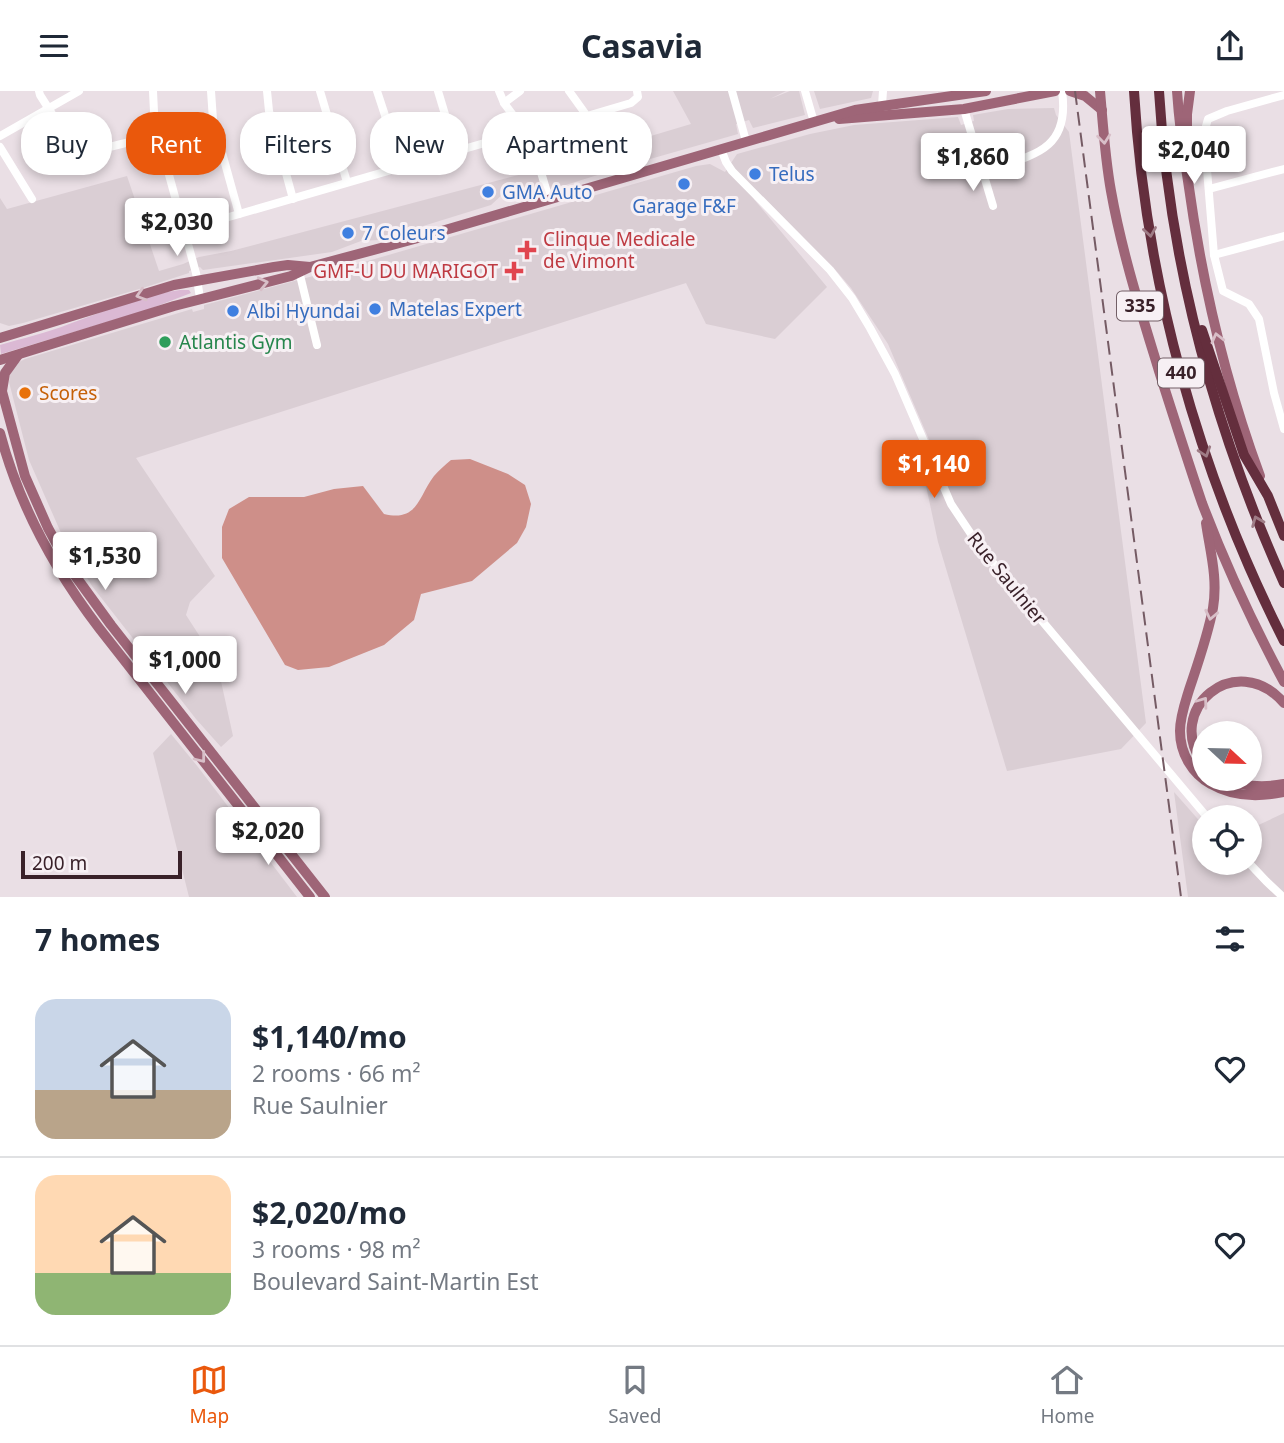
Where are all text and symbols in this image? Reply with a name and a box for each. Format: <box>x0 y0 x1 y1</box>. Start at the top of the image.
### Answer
text: Casavia <box>581 24 703 67</box>
icon: menu <box>35 27 73 65</box>
icon: share <box>1211 27 1249 65</box>
chip: Buy <box>21 112 112 175</box>
chip: Rent <box>126 112 226 175</box>
chip: Filters <box>240 112 356 175</box>
chip: New <box>370 112 468 175</box>
chip: Apartment <box>482 112 652 175</box>
pin: $2,040 <box>1137 127 1251 186</box>
pin: $1,860 <box>916 133 1030 193</box>
text: $2,040 <box>1158 133 1230 165</box>
one-way arrow <box>1096 134 1111 145</box>
text: $1,860 <box>937 140 1009 172</box>
place label: Telus <box>769 161 815 187</box>
marker: Telus <box>747 166 763 182</box>
marker: Garage F&F <box>676 176 692 192</box>
place label: GMA Auto <box>502 179 592 205</box>
marker: GMA Auto <box>480 184 496 200</box>
place label: Garage F&F <box>632 193 736 219</box>
pin: $2,030 <box>120 199 234 258</box>
text: $2,030 <box>141 205 213 237</box>
place label: 7 Coleurs <box>362 220 446 246</box>
marker: 7 Coleurs <box>340 225 356 241</box>
place label: Clinque Medicale de Vimont <box>543 226 696 274</box>
one-way arrow <box>1142 226 1157 238</box>
marker: Clinque Medicale de Vimont <box>517 240 537 260</box>
place label: GMF-U DU MARIGOT <box>313 258 498 284</box>
marker: GMF-U DU MARIGOT <box>504 261 524 281</box>
one-way arrow <box>256 277 268 292</box>
one-way arrow <box>135 287 148 301</box>
road number: 335 <box>1117 291 1163 321</box>
place label: Matelas Expert <box>389 296 522 322</box>
place label: Albi Hyundai <box>247 298 360 324</box>
marker: Matelas Expert <box>367 301 383 317</box>
marker: Albi Hyundai <box>225 303 241 319</box>
place label: Atlantis Gym <box>179 329 292 355</box>
one-way arrow <box>1211 332 1226 344</box>
marker: Atlantis Gym <box>157 334 173 350</box>
road number: 440 <box>1158 359 1204 387</box>
place label: Scores <box>39 380 97 406</box>
marker: Scores <box>17 385 33 401</box>
pin: $1,140 <box>877 441 991 500</box>
one-way arrow <box>1197 446 1211 458</box>
text: $1,140 <box>898 447 970 479</box>
one-way arrow <box>1251 515 1265 528</box>
street label: Rue Saulnier <box>962 526 1052 630</box>
pin: $1,530 <box>48 533 162 592</box>
text: $1,530 <box>69 539 141 571</box>
one-way arrow <box>1205 609 1219 621</box>
pin: $1,000 <box>128 637 242 696</box>
text: $1,000 <box>149 643 221 675</box>
one-way arrow <box>1195 698 1207 710</box>
north arrow <box>1192 721 1262 791</box>
map controls <box>1192 721 1262 875</box>
one-way arrow <box>193 750 206 763</box>
button: locate <box>1192 805 1262 875</box>
pin: $2,020 <box>211 807 325 867</box>
text: $2,020 <box>232 814 304 846</box>
scale bar <box>21 848 182 880</box>
text: 200 m <box>32 850 87 876</box>
text: 7 homes <box>35 919 160 960</box>
icon: filters <box>1211 920 1249 958</box>
text: $1,140/mo <box>252 1016 407 1057</box>
icon: home <box>91 1027 175 1111</box>
icon: heart <box>1211 1050 1249 1088</box>
text: 2 rooms · 66 m² <box>252 1057 421 1089</box>
text: Rue Saulnier <box>252 1089 388 1121</box>
text: $2,020/mo <box>252 1192 407 1233</box>
icon: home <box>91 1203 175 1287</box>
icon: heart <box>1211 1226 1249 1264</box>
text: 3 rooms · 98 m² <box>252 1233 421 1265</box>
text: Boulevard Saint-Martin Est <box>252 1265 538 1297</box>
tab: Map <box>190 1361 229 1429</box>
tab: Saved <box>608 1361 661 1429</box>
tab: Home <box>1040 1361 1094 1429</box>

